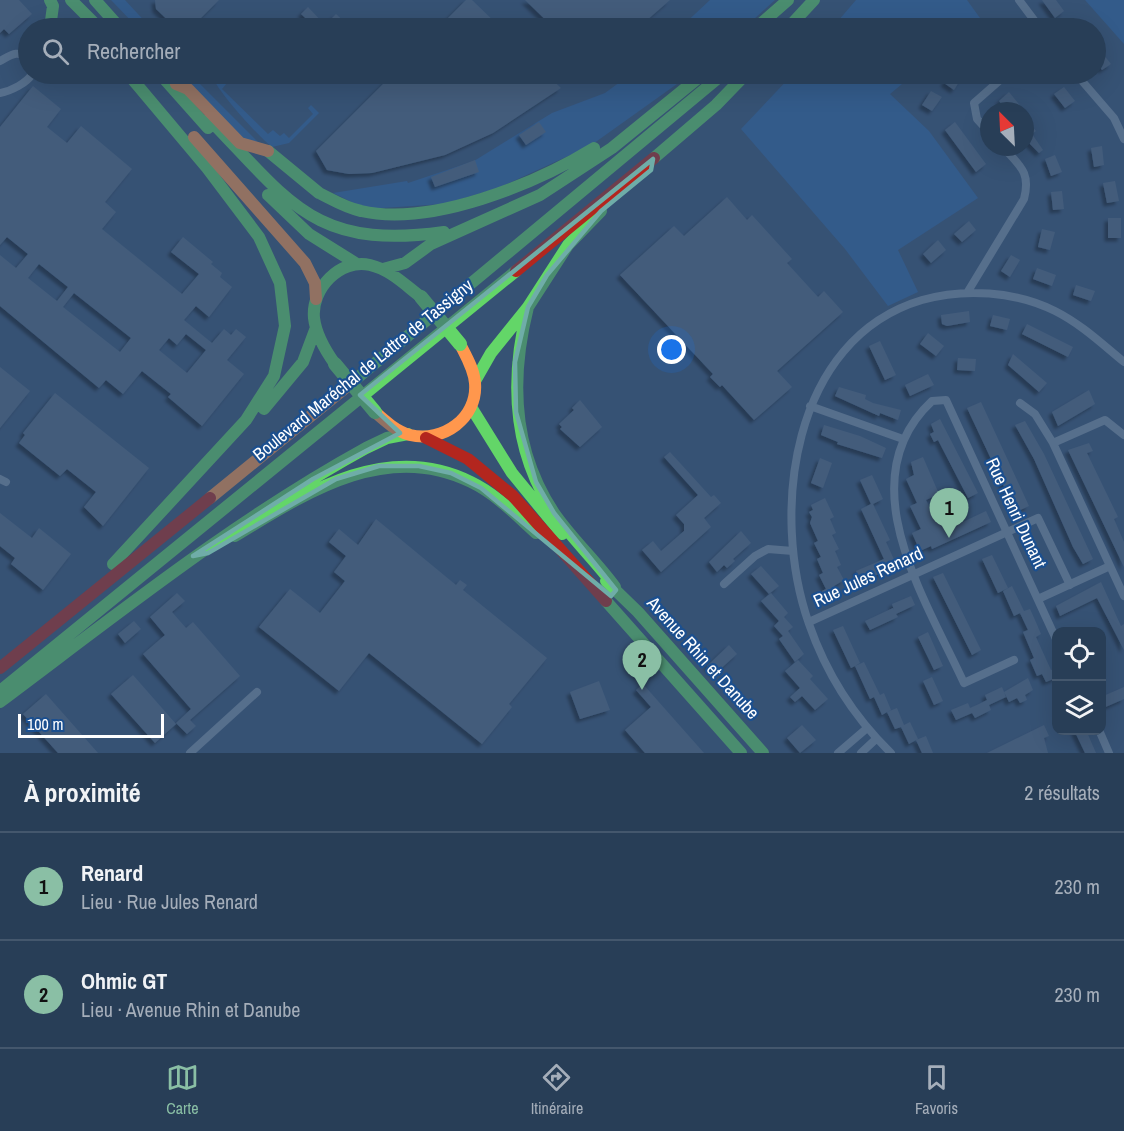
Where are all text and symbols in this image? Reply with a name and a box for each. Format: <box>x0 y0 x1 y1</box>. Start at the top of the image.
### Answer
search box <box>18 18 1106 84</box>
icon: search <box>39 35 72 68</box>
text: Rechercher <box>87 36 180 66</box>
north arrow <box>980 102 1034 156</box>
street label: Boulevard Maréchal de Lattre de Tassigny <box>247 272 478 466</box>
your location <box>657 335 686 364</box>
street label: Rue Henri Dunant <box>980 454 1053 572</box>
pin: 1 <box>930 488 968 538</box>
street label: Rue Jules Renard <box>809 540 927 613</box>
street label: Avenue Rhin et Danube <box>641 590 765 724</box>
map controls <box>1052 627 1106 735</box>
button: locate <box>1052 627 1106 681</box>
pin: 2 <box>622 640 662 690</box>
button: layers <box>1052 681 1106 735</box>
scale bar <box>18 711 164 738</box>
text: 100 m <box>27 713 63 735</box>
text: À proximité <box>24 775 141 810</box>
text: 2 résultats <box>1024 779 1100 806</box>
text: Renard <box>81 858 143 888</box>
text: 1 <box>39 873 48 900</box>
text: 230 m <box>1054 873 1100 900</box>
text: Lieu · Rue Jules Renard <box>81 888 258 915</box>
text: Ohmic GT <box>81 966 167 996</box>
text: 2 <box>39 981 48 1008</box>
text: 230 m <box>1054 981 1100 1008</box>
text: Lieu · Avenue Rhin et Danube <box>81 996 300 1023</box>
tab: Carte <box>166 1061 199 1119</box>
tab: Itinéraire <box>531 1061 583 1119</box>
tab: Favoris <box>915 1061 958 1119</box>

